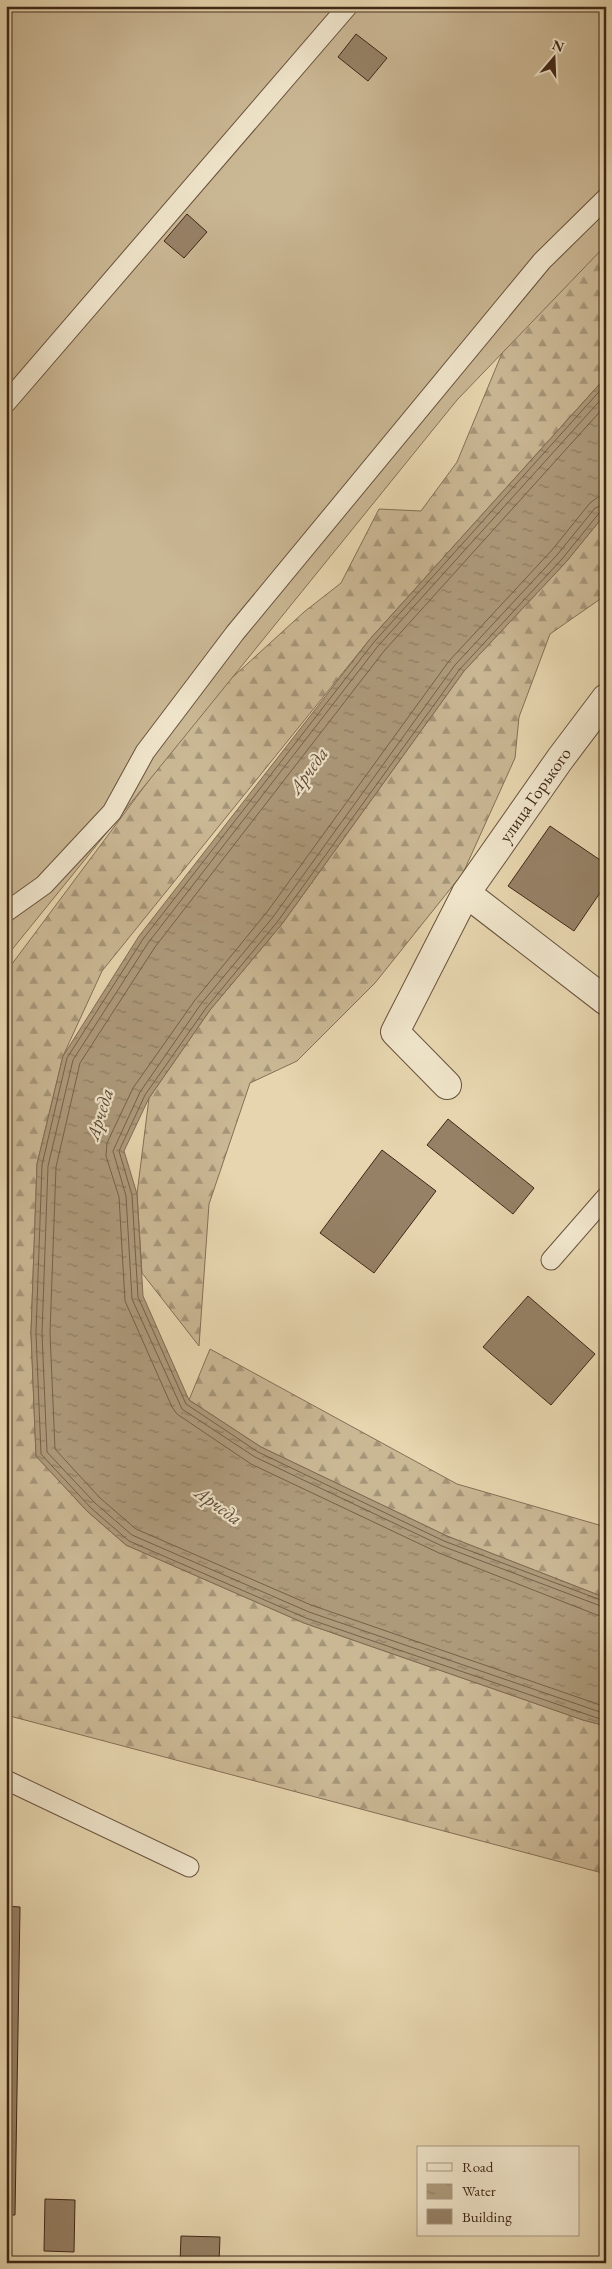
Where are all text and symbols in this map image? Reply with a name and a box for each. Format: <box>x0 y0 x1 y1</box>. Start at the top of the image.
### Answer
north arrow <box>530 32 580 82</box>
text: N <box>550 35 567 56</box>
water label: Арчеда <box>282 742 334 801</box>
street label: улица Горького <box>493 743 576 847</box>
water label: Арчеда <box>79 1085 119 1145</box>
water label: Арчеда <box>188 1479 247 1531</box>
legend <box>417 2146 580 2236</box>
text: Road <box>462 2157 494 2176</box>
text: Water <box>462 2181 496 2200</box>
text: Building <box>462 2207 512 2226</box>

